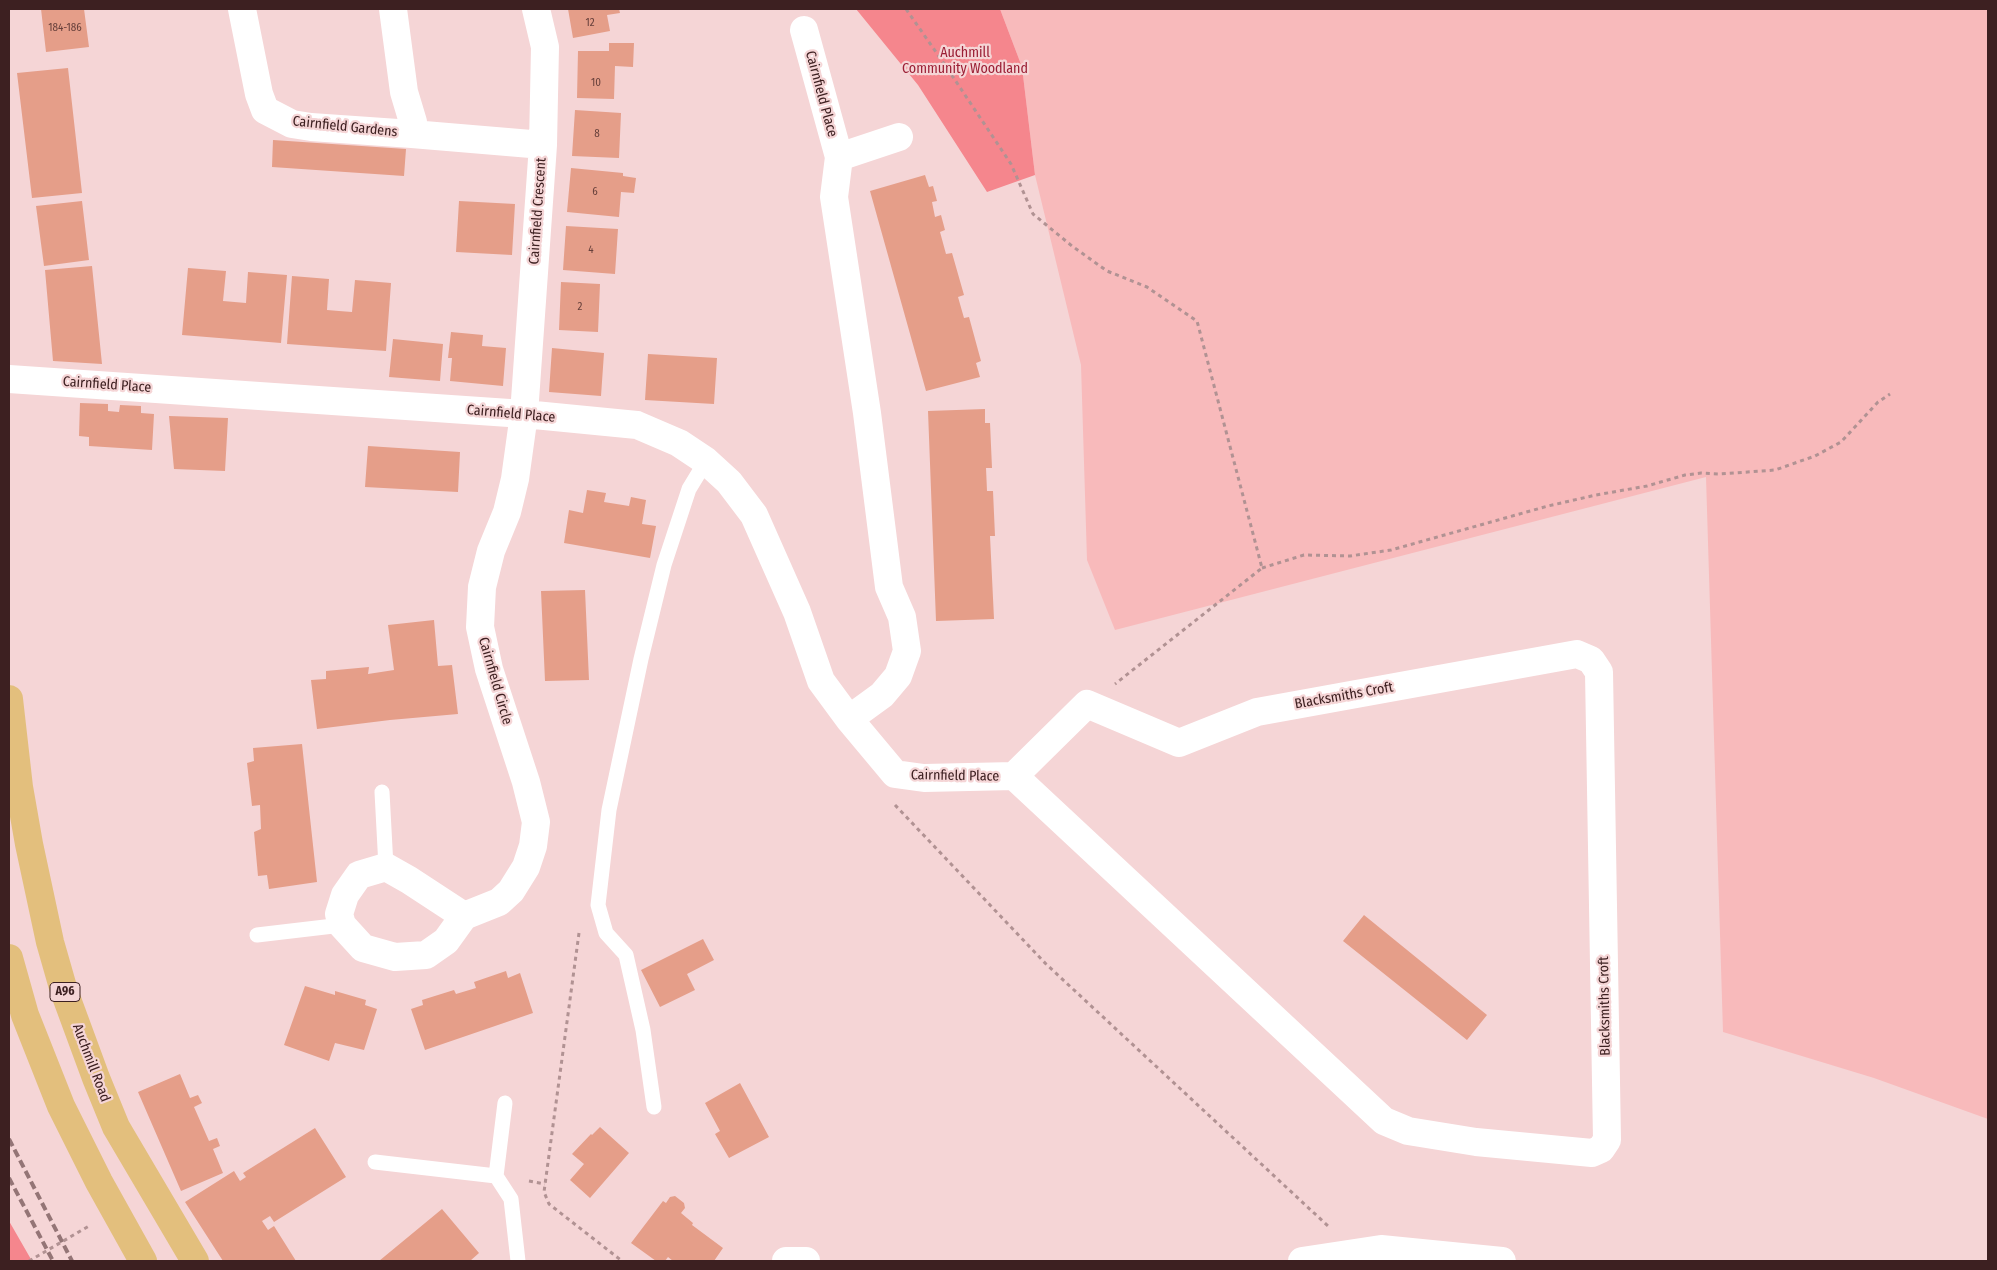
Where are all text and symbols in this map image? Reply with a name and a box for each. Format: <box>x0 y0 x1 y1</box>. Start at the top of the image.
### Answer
house number: 12 <box>585 16 595 30</box>
house number: 184-186 <box>48 21 82 35</box>
park label: Auchmill Community Woodland <box>902 45 1028 78</box>
street label: Cairnfield Place <box>801 49 841 139</box>
house number: 10 <box>591 76 601 90</box>
street label: Cairnfield Gardens <box>292 113 398 141</box>
house number: 8 <box>594 127 600 141</box>
street label: Cairnfield Crescent <box>526 157 550 265</box>
house number: 6 <box>592 185 598 199</box>
house number: 4 <box>588 243 594 257</box>
house number: 2 <box>578 300 582 314</box>
street label: Cairnfield Place <box>62 374 152 396</box>
street label: Cairnfield Place <box>466 402 556 426</box>
street label: Cairnfield Circle <box>475 635 515 727</box>
street label: Blacksmiths Croft <box>1293 679 1395 713</box>
street label: Cairnfield Place <box>911 767 999 785</box>
street label: Blacksmiths Croft <box>1596 956 1614 1056</box>
road number: A96 <box>50 982 80 1002</box>
street label: Auchmill Road <box>68 1022 114 1104</box>

